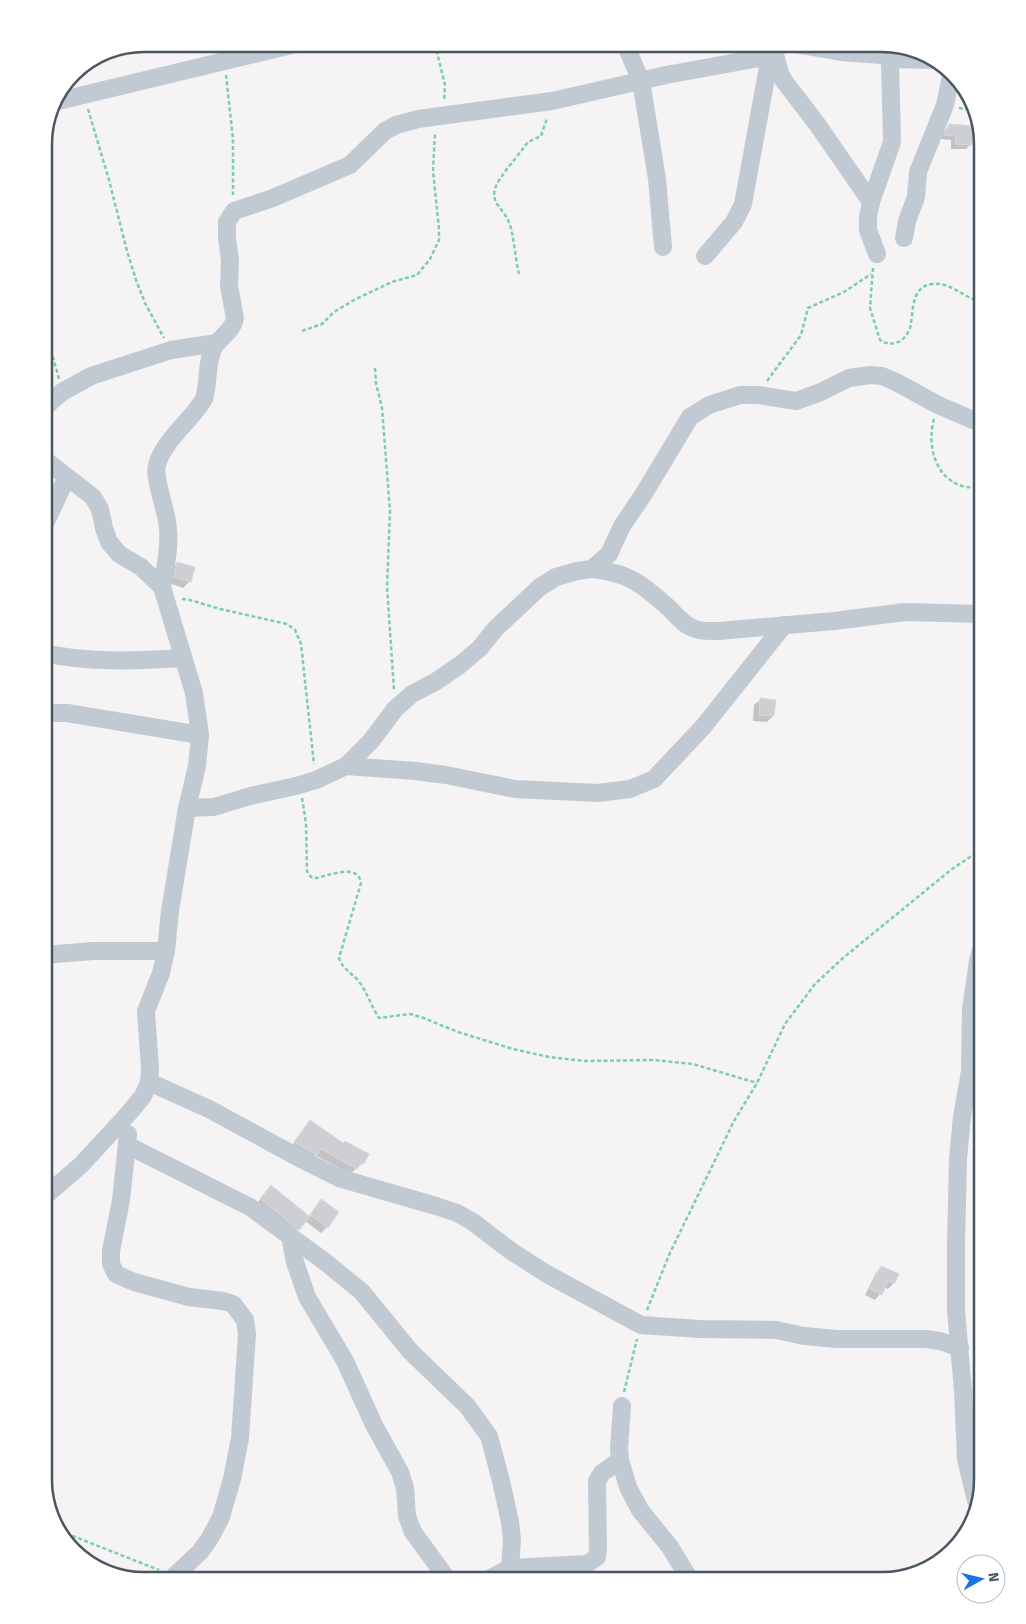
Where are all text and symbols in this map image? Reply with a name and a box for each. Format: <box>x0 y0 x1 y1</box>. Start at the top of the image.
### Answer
north arrow <box>956 1554 1006 1604</box>
text: N <box>984 1571 1002 1583</box>

